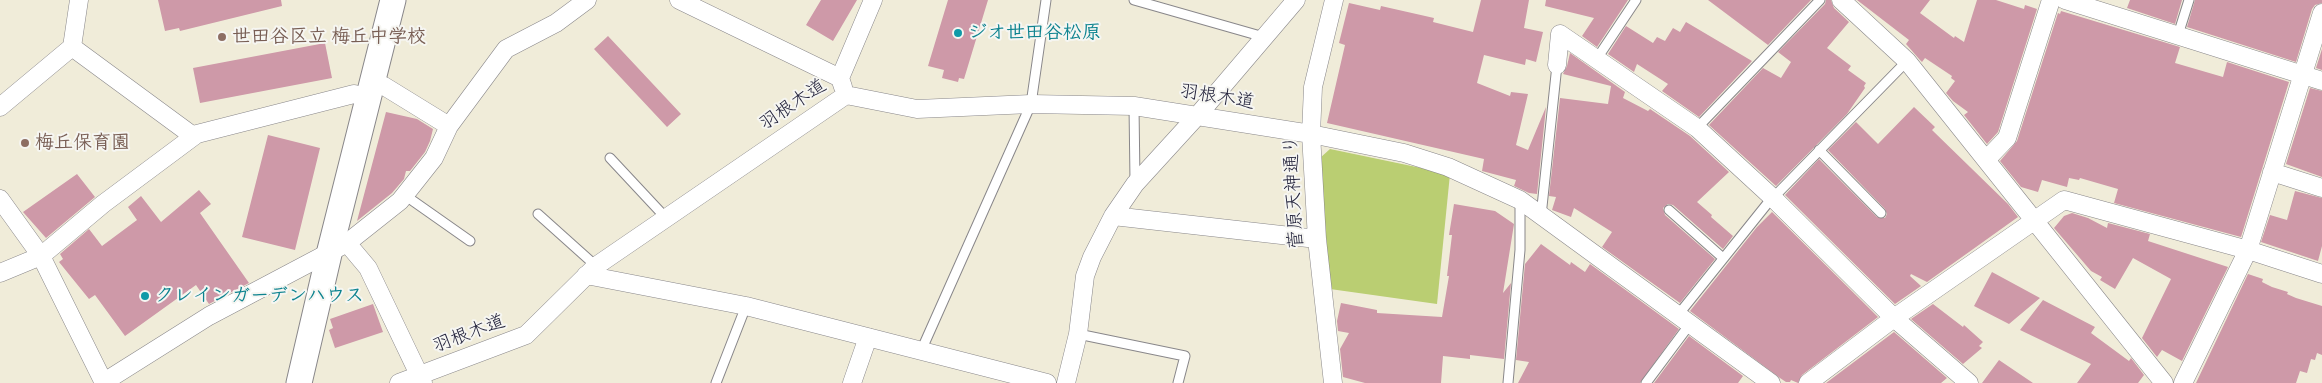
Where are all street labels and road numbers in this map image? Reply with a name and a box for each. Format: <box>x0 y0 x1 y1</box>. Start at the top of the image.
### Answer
street label: 羽根木道 <box>755 74 831 136</box>
street label: 羽根木道 <box>1178 80 1256 114</box>
street label: 菅原天神通り <box>1280 134 1308 250</box>
street label: 羽根木道 <box>429 310 509 358</box>

